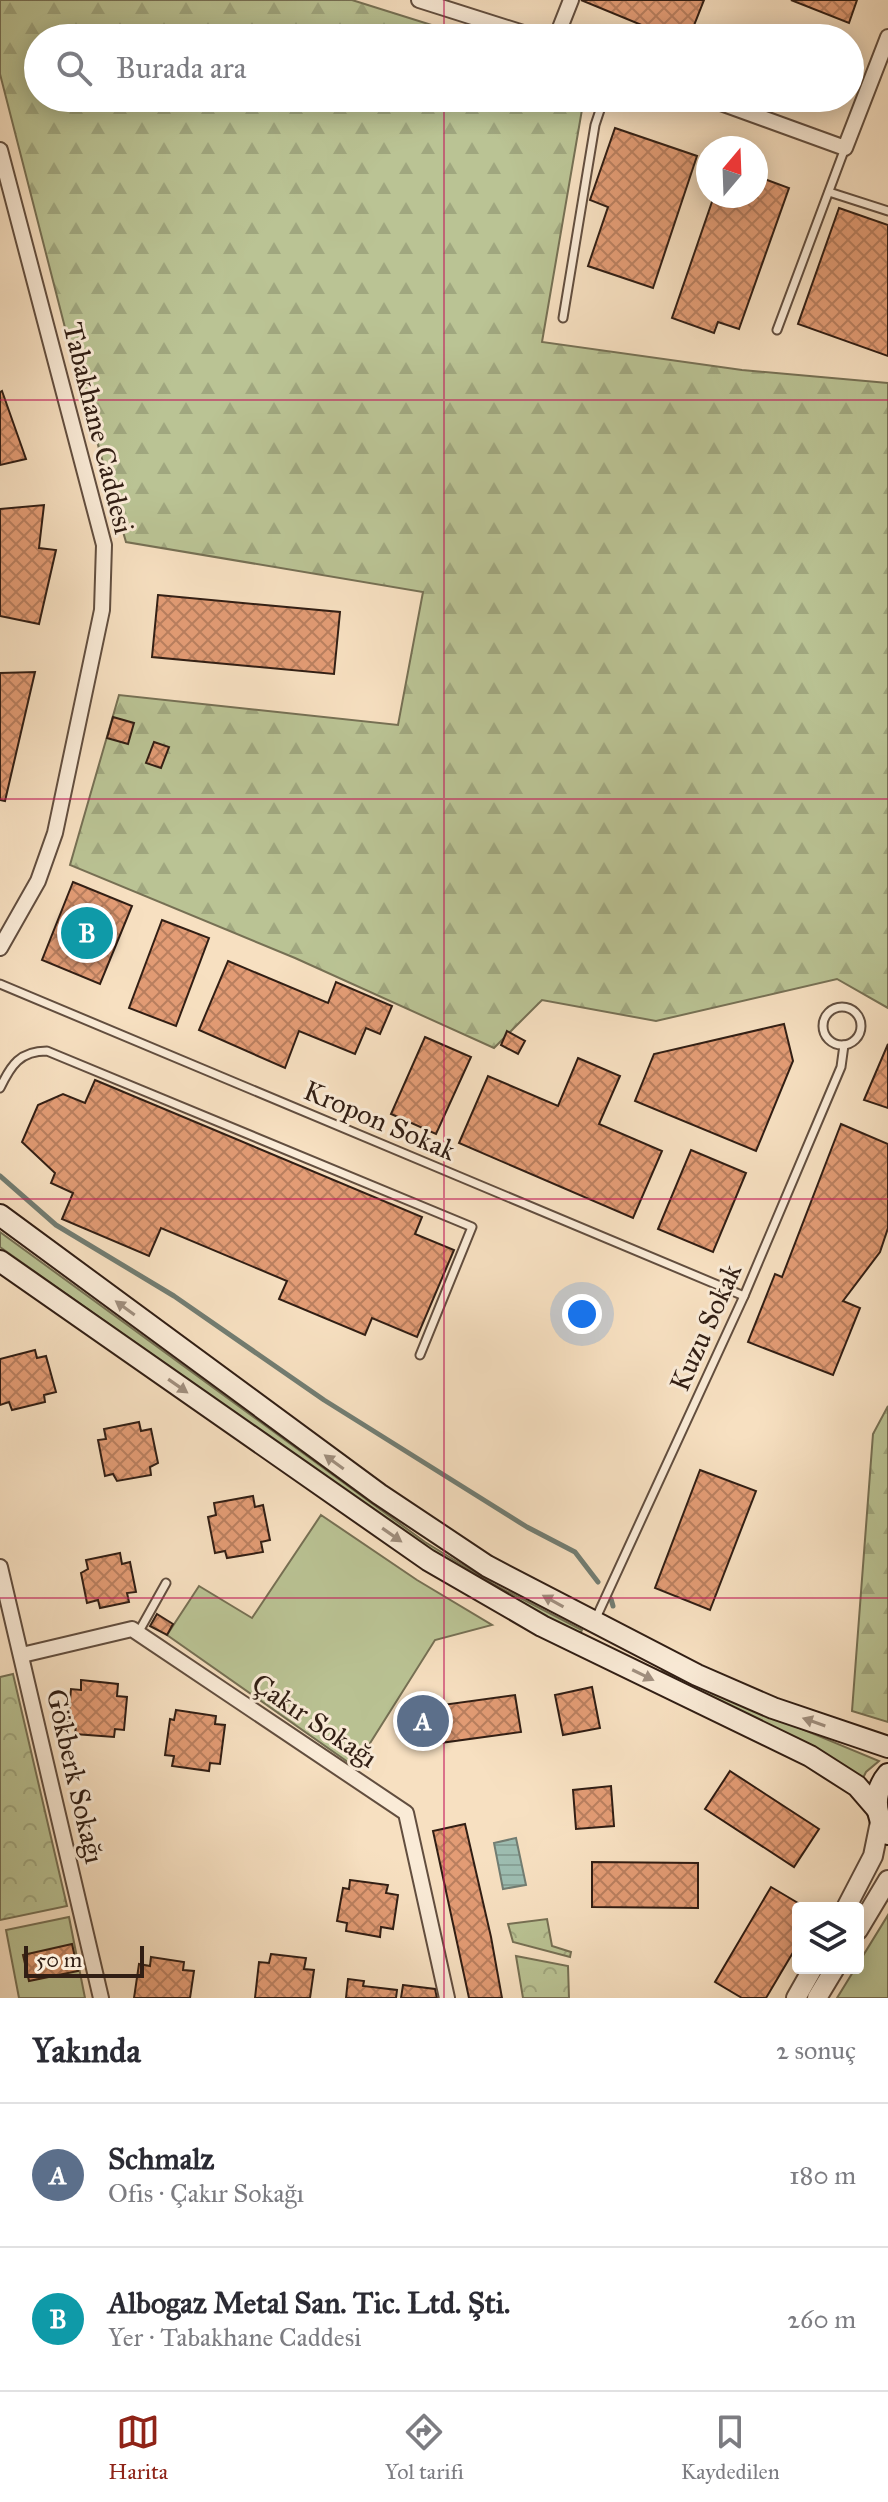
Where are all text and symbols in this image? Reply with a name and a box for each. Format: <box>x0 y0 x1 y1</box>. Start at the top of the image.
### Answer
search box <box>24 24 864 112</box>
icon: search <box>52 46 96 90</box>
text: Burada ara <box>116 50 247 86</box>
north arrow <box>696 136 768 208</box>
street label: Tabakhane Caddesi <box>55 319 142 538</box>
pin: B <box>61 903 113 963</box>
street label: Kropon Sokak <box>298 1073 461 1168</box>
street label: Kuzu Sokak <box>662 1258 749 1397</box>
your location <box>562 1294 602 1334</box>
one-way arrow <box>115 1300 135 1316</box>
one-way arrow <box>168 1378 189 1393</box>
one-way arrow <box>324 1455 345 1470</box>
one-way arrow <box>381 1527 402 1542</box>
one-way arrow <box>542 1594 564 1608</box>
street label: Çakır Sokağı <box>245 1666 384 1775</box>
one-way arrow <box>631 1668 655 1682</box>
street label: Gökberk Sokağı <box>38 1685 113 1867</box>
pin: A <box>397 1691 449 1751</box>
one-way arrow <box>802 1715 826 1728</box>
map controls <box>792 1902 864 1974</box>
button: layers <box>792 1902 864 1974</box>
scale bar <box>24 1942 144 1978</box>
text: 50 m <box>36 1946 82 1973</box>
text: Yakında <box>32 2030 141 2071</box>
text: 2 sonuç <box>776 2034 856 2066</box>
text: Schmalz <box>108 2141 214 2177</box>
text: A <box>49 2159 67 2191</box>
text: 180 m <box>789 2159 856 2191</box>
text: Ofis · Çakır Sokağı <box>108 2177 304 2209</box>
text: Albogaz Metal San. Tic. Ltd. Şti. <box>108 2285 510 2321</box>
text: B <box>49 2303 67 2335</box>
text: 260 m <box>787 2303 856 2335</box>
text: Yer · Tabakhane Caddesi <box>108 2321 361 2353</box>
tab: Harita <box>108 2410 168 2485</box>
tab: Yol tarifi <box>385 2410 464 2485</box>
tab: Kaydedilen <box>681 2410 780 2485</box>

